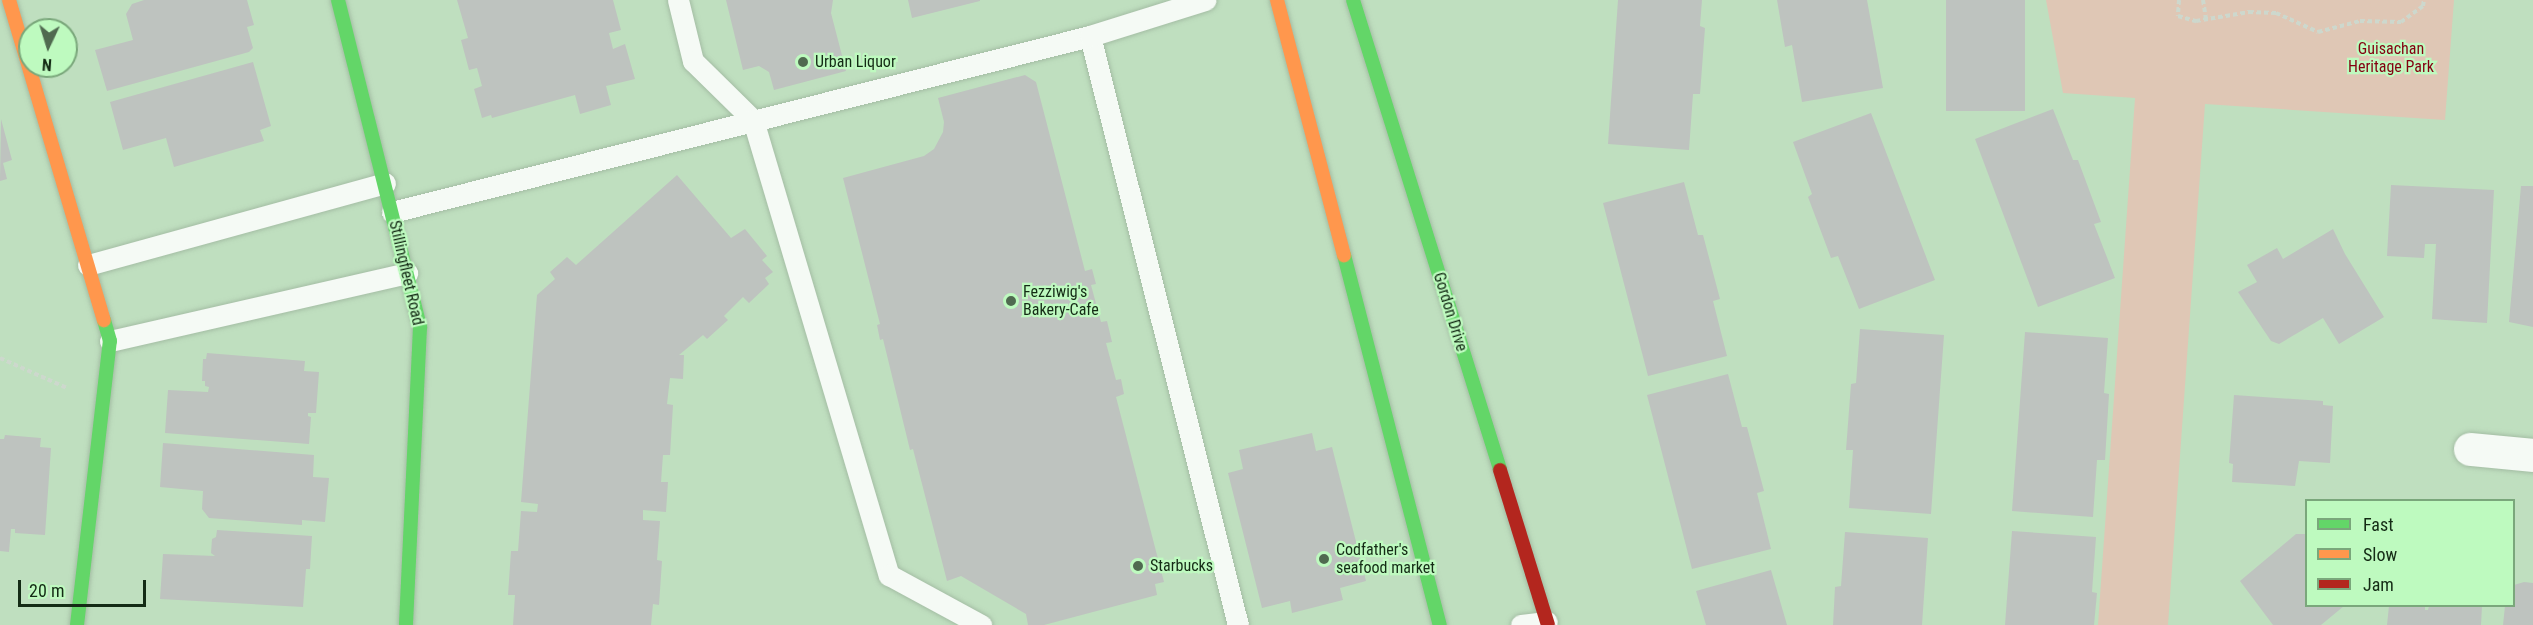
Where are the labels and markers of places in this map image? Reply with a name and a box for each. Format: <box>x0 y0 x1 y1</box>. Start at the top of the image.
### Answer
place label: Urban Liquor <box>815 52 896 72</box>
marker: Urban Liquor <box>796 55 810 69</box>
place label: Fezziwig's Bakery-Cafe <box>1023 282 1099 320</box>
marker: Fezziwig's Bakery-Cafe <box>1004 294 1018 308</box>
place label: Codfather's seafood market <box>1336 540 1435 578</box>
marker: Codfather's seafood market <box>1317 552 1331 566</box>
place label: Starbucks <box>1150 556 1213 576</box>
marker: Starbucks <box>1131 559 1145 573</box>

